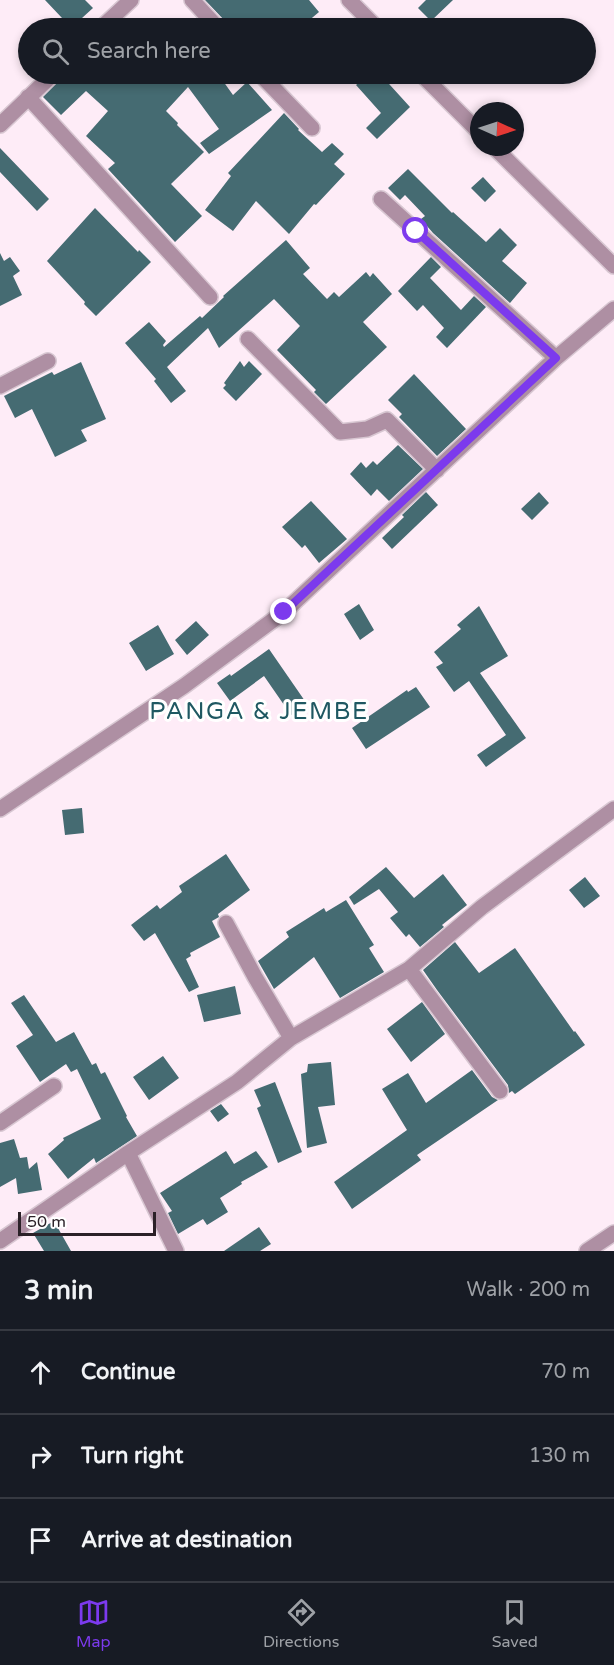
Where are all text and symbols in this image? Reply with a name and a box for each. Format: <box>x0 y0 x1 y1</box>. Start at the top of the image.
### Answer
search box <box>18 18 596 84</box>
icon: search <box>39 35 72 68</box>
text: Search here <box>87 38 211 64</box>
north arrow <box>470 102 524 156</box>
route start <box>402 217 428 243</box>
route end <box>270 598 296 624</box>
district label: PANGA & JEMBE <box>149 697 369 726</box>
scale bar <box>18 1209 156 1236</box>
text: 50 m <box>27 1212 66 1232</box>
text: 3 min <box>24 1275 93 1306</box>
text: Walk · 200 m <box>467 1278 590 1302</box>
icon: ahead <box>24 1356 57 1389</box>
text: Continue <box>81 1359 176 1385</box>
text: 70 m <box>541 1360 590 1384</box>
icon: right <box>24 1440 57 1473</box>
text: Turn right <box>81 1443 183 1469</box>
text: 130 m <box>529 1444 590 1468</box>
icon: arrive <box>24 1524 57 1557</box>
text: Arrive at destination <box>81 1527 292 1553</box>
tab: Map <box>76 1596 111 1652</box>
tab: Directions <box>263 1596 339 1652</box>
tab: Saved <box>492 1596 538 1652</box>

